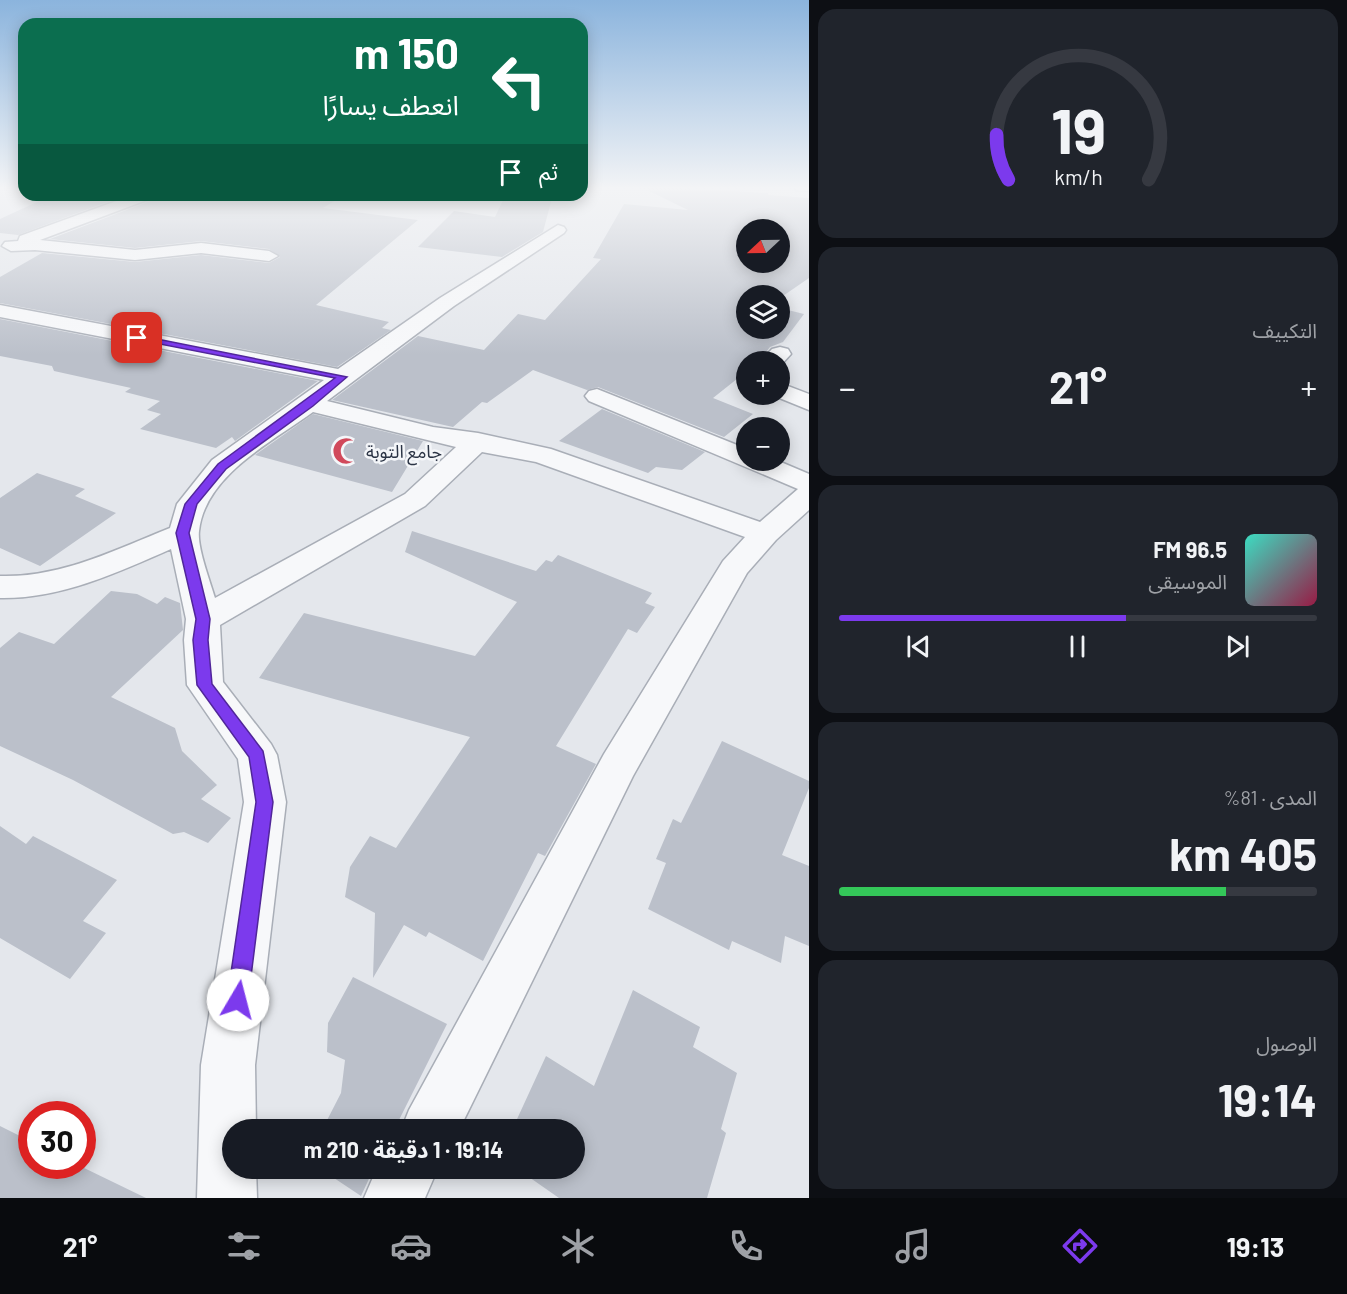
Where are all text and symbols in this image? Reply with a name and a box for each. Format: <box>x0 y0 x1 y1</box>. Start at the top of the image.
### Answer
text: 150 m <box>354 27 459 77</box>
icon: left <box>480 42 558 120</box>
text: انعطف يسارًا <box>322 88 459 120</box>
text: 19 <box>1050 93 1106 167</box>
icon: arrive <box>494 156 527 189</box>
text: ثم <box>539 158 558 184</box>
text: km/h <box>1054 165 1102 190</box>
north arrow <box>736 219 790 273</box>
map controls <box>736 219 790 471</box>
button: layers <box>736 285 790 339</box>
pin <box>111 312 162 363</box>
text: التكييف <box>1253 318 1317 342</box>
icon: arrive <box>120 321 153 354</box>
button: + <box>736 351 790 405</box>
text: 21° <box>1049 359 1107 413</box>
text: − <box>839 367 856 407</box>
text: + <box>1301 367 1317 407</box>
button: − <box>736 417 790 471</box>
mosque icon: جامع التوبة <box>331 436 361 466</box>
place label: جامع التوبة <box>366 440 442 466</box>
text: 96.5 FM <box>1153 536 1227 562</box>
text: الموسيقى <box>1148 569 1227 593</box>
icon: previous <box>902 630 935 663</box>
icon: pause <box>1061 630 1094 663</box>
icon: next <box>1221 630 1254 663</box>
text: المدى · 81% <box>1224 785 1317 809</box>
text: 405 km <box>1169 826 1317 880</box>
position arrow <box>206 968 270 1032</box>
text: الوصول <box>1256 1031 1317 1055</box>
text: 19:14 <box>1218 1072 1317 1126</box>
speed limit sign: 30 <box>18 1101 96 1179</box>
text: 19:14 · 1 دقيقة · 210 m <box>304 1136 503 1162</box>
icon: filters <box>223 1225 265 1267</box>
icon: car <box>390 1225 432 1267</box>
icon: climate <box>557 1225 599 1267</box>
icon: phone <box>725 1225 767 1267</box>
icon: music <box>892 1225 934 1267</box>
icon: directions <box>1059 1225 1101 1267</box>
text: 21° <box>63 1230 97 1262</box>
text: 19:13 <box>1226 1230 1284 1262</box>

